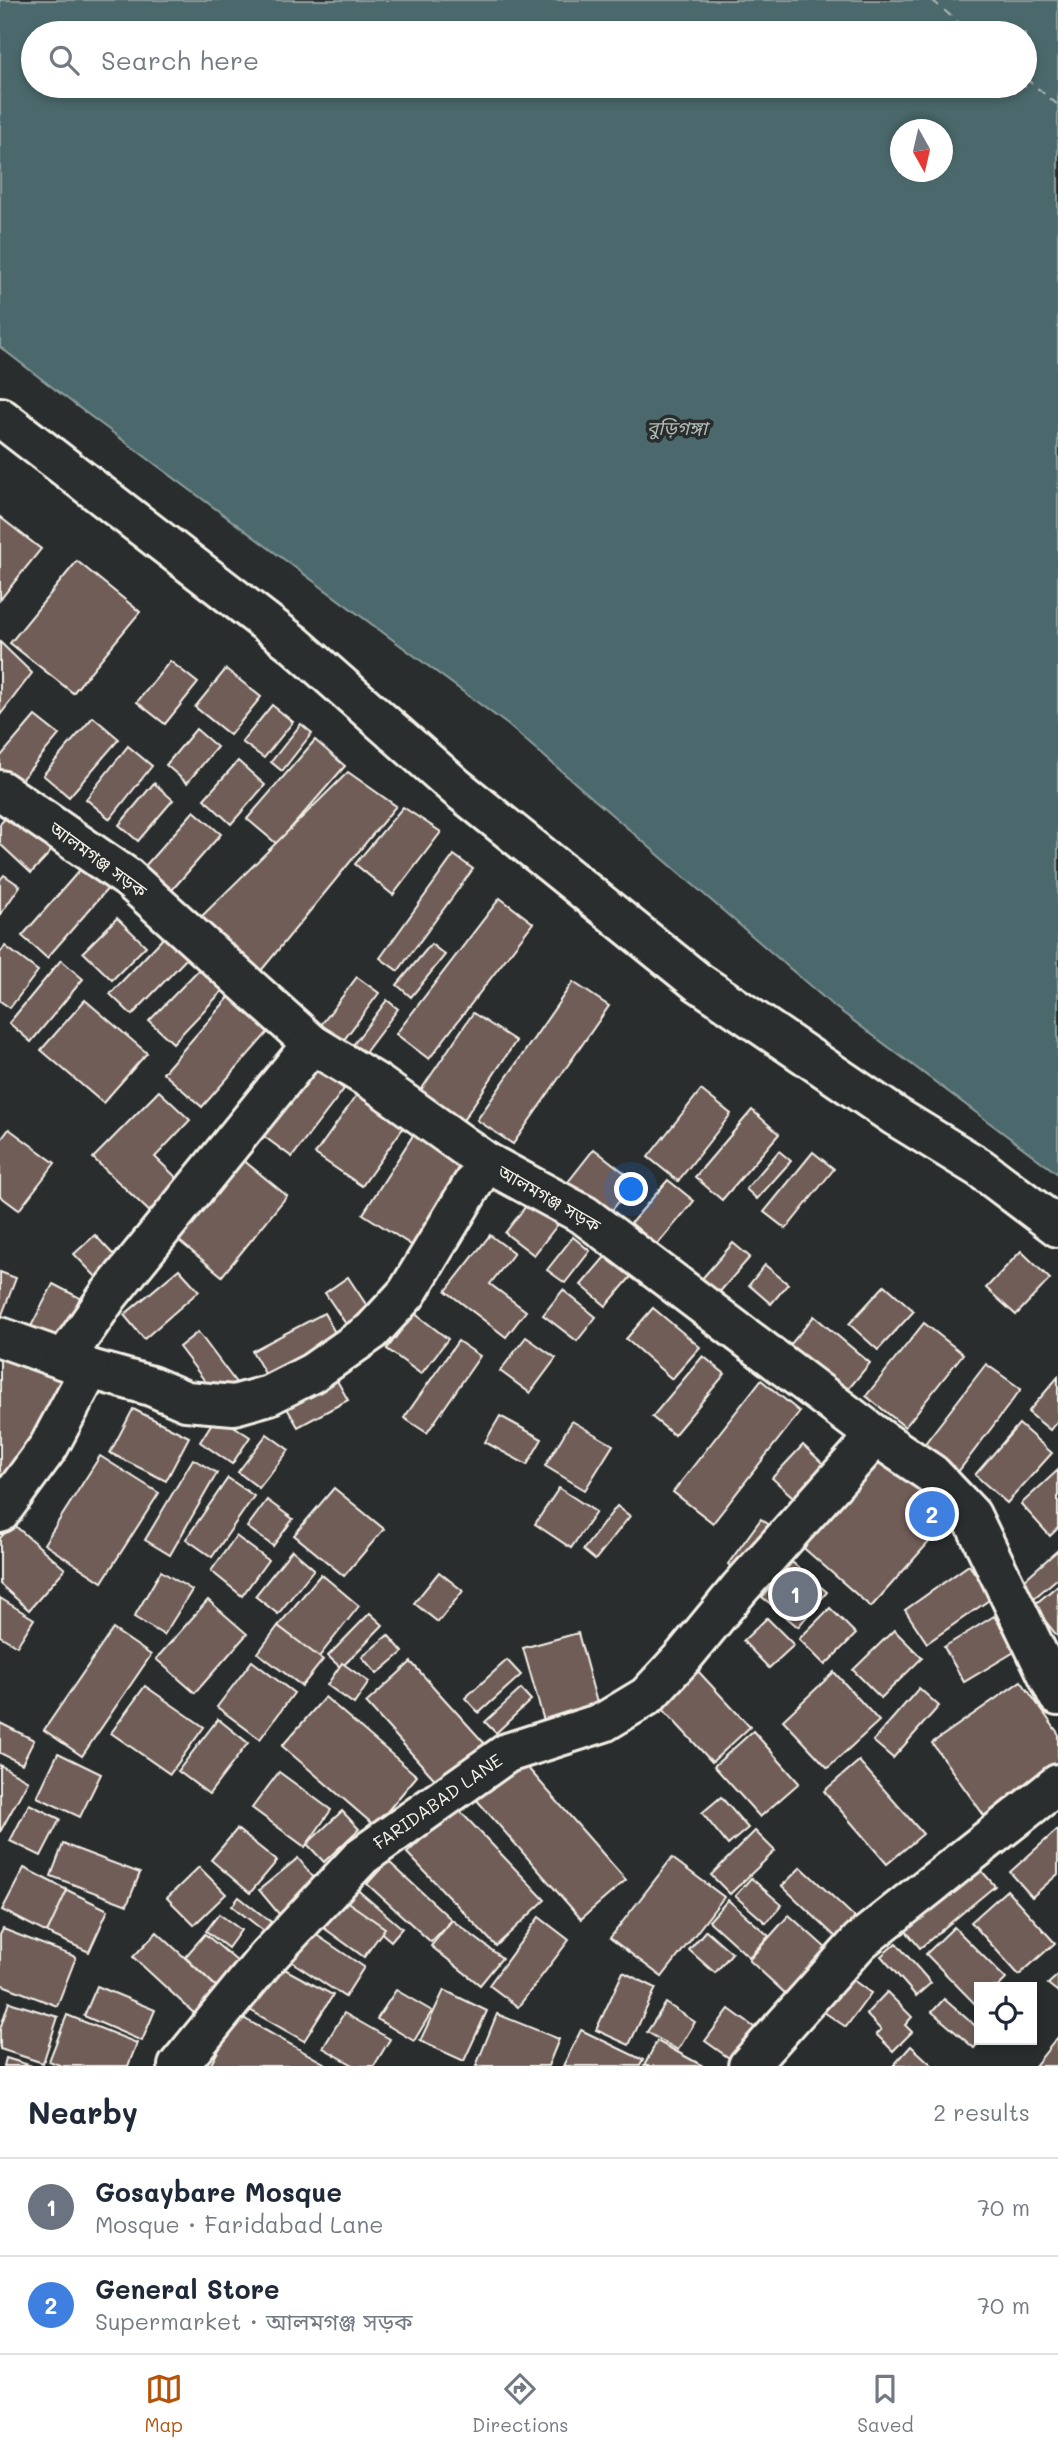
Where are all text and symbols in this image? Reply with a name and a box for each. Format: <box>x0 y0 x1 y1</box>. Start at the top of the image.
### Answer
search box <box>21 21 1037 98</box>
icon: search <box>45 41 83 79</box>
text: Search here <box>101 43 259 77</box>
north arrow <box>890 119 953 182</box>
water label: বুড়িগঙ্গা <box>647 415 711 440</box>
street label: আলমগঞ্জ সড়ক <box>44 815 152 903</box>
street label: আলমগঞ্জ সড়ক <box>493 1159 606 1237</box>
your location <box>614 1172 648 1206</box>
pin: 2 <box>909 1488 955 1540</box>
pin: 1 <box>772 1568 818 1620</box>
street label: FARIDABAD LANE <box>368 1748 507 1855</box>
map controls <box>974 1982 1037 2045</box>
button: locate <box>974 1982 1037 2045</box>
text: Nearby <box>28 2092 138 2132</box>
text: 2 results <box>933 2097 1030 2127</box>
text: Gosaybare Mosque <box>95 2175 342 2209</box>
text: 1 <box>46 2192 56 2222</box>
text: 70 m <box>977 2192 1030 2222</box>
text: Mosque · Faridabad Lane <box>95 2209 383 2239</box>
text: General Store <box>95 2272 279 2306</box>
text: 2 <box>45 2290 57 2320</box>
text: 70 m <box>977 2290 1030 2320</box>
text: Supermarket · আলমগঞ্জ সড়ক <box>95 2306 413 2336</box>
tab: Map <box>144 2370 183 2437</box>
tab: Directions <box>472 2370 568 2437</box>
tab: Saved <box>857 2370 914 2437</box>

